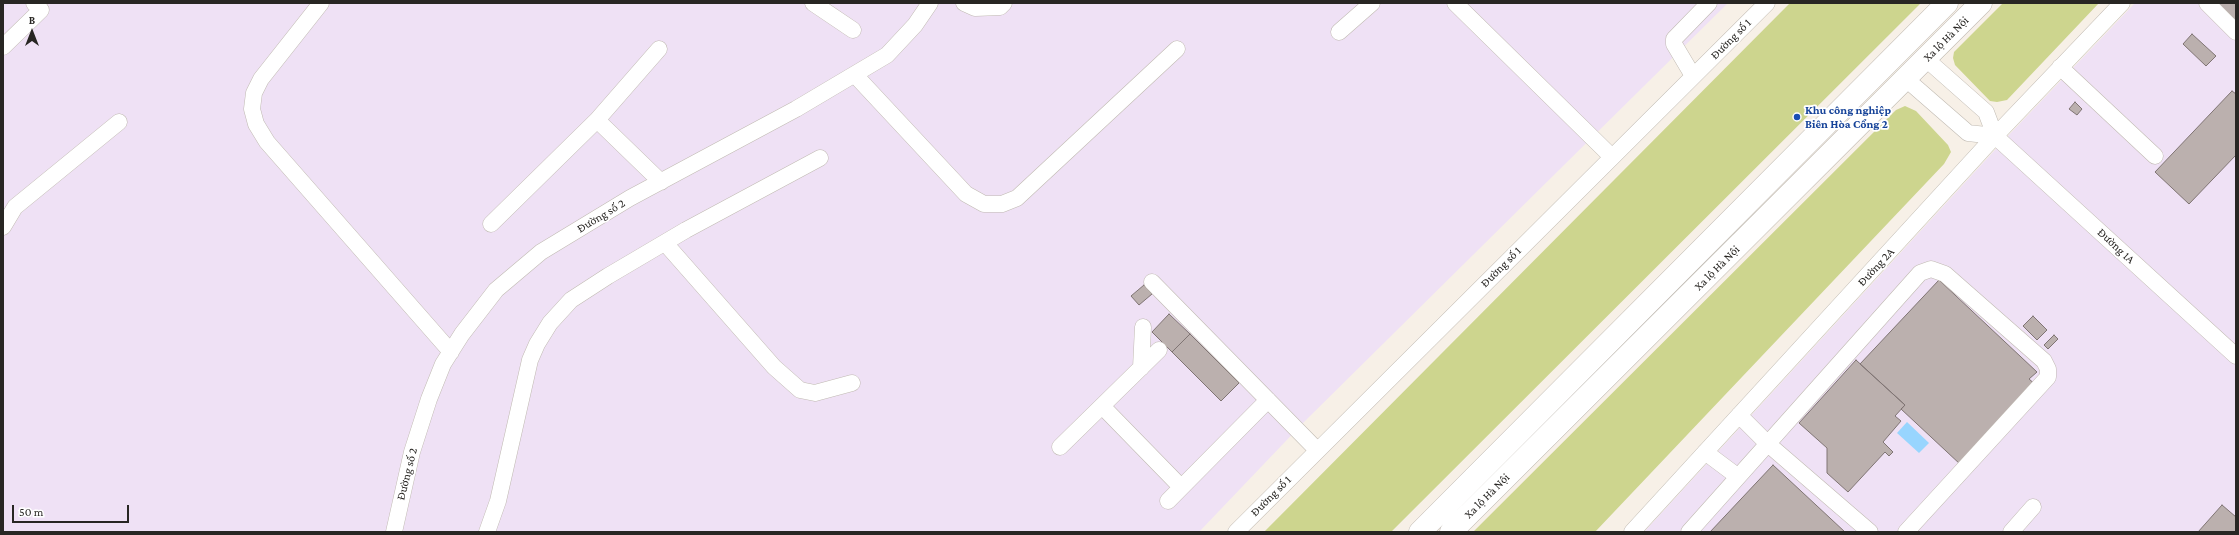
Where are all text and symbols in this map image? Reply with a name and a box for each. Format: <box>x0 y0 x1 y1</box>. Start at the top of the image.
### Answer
north arrow <box>12 12 52 52</box>
street label: Xa lộ Hà Nội <box>1920 13 1972 65</box>
text: B <box>29 14 35 26</box>
street label: Đường số 1 <box>1708 16 1754 62</box>
place label: Khu công nghiệp Biên Hòa Cổng 2 <box>1805 103 1891 131</box>
marker: Khu công nghiệp Biên Hòa Cổng 2 <box>1792 112 1802 122</box>
street label: Đường số 2 <box>574 196 628 236</box>
street label: Đường 1A <box>2094 225 2138 267</box>
street label: Xa lộ Hà Nội <box>1691 242 1743 294</box>
street label: Đường số 1 <box>1478 244 1524 290</box>
street label: Đường 2A <box>1855 245 1897 289</box>
street label: Đường số 2 <box>394 446 420 502</box>
street label: Xa lộ Hà Nội <box>1461 470 1513 522</box>
street label: Đường số 1 <box>1248 473 1294 519</box>
scale bar <box>14 497 131 523</box>
text: 50 m <box>19 505 43 519</box>

